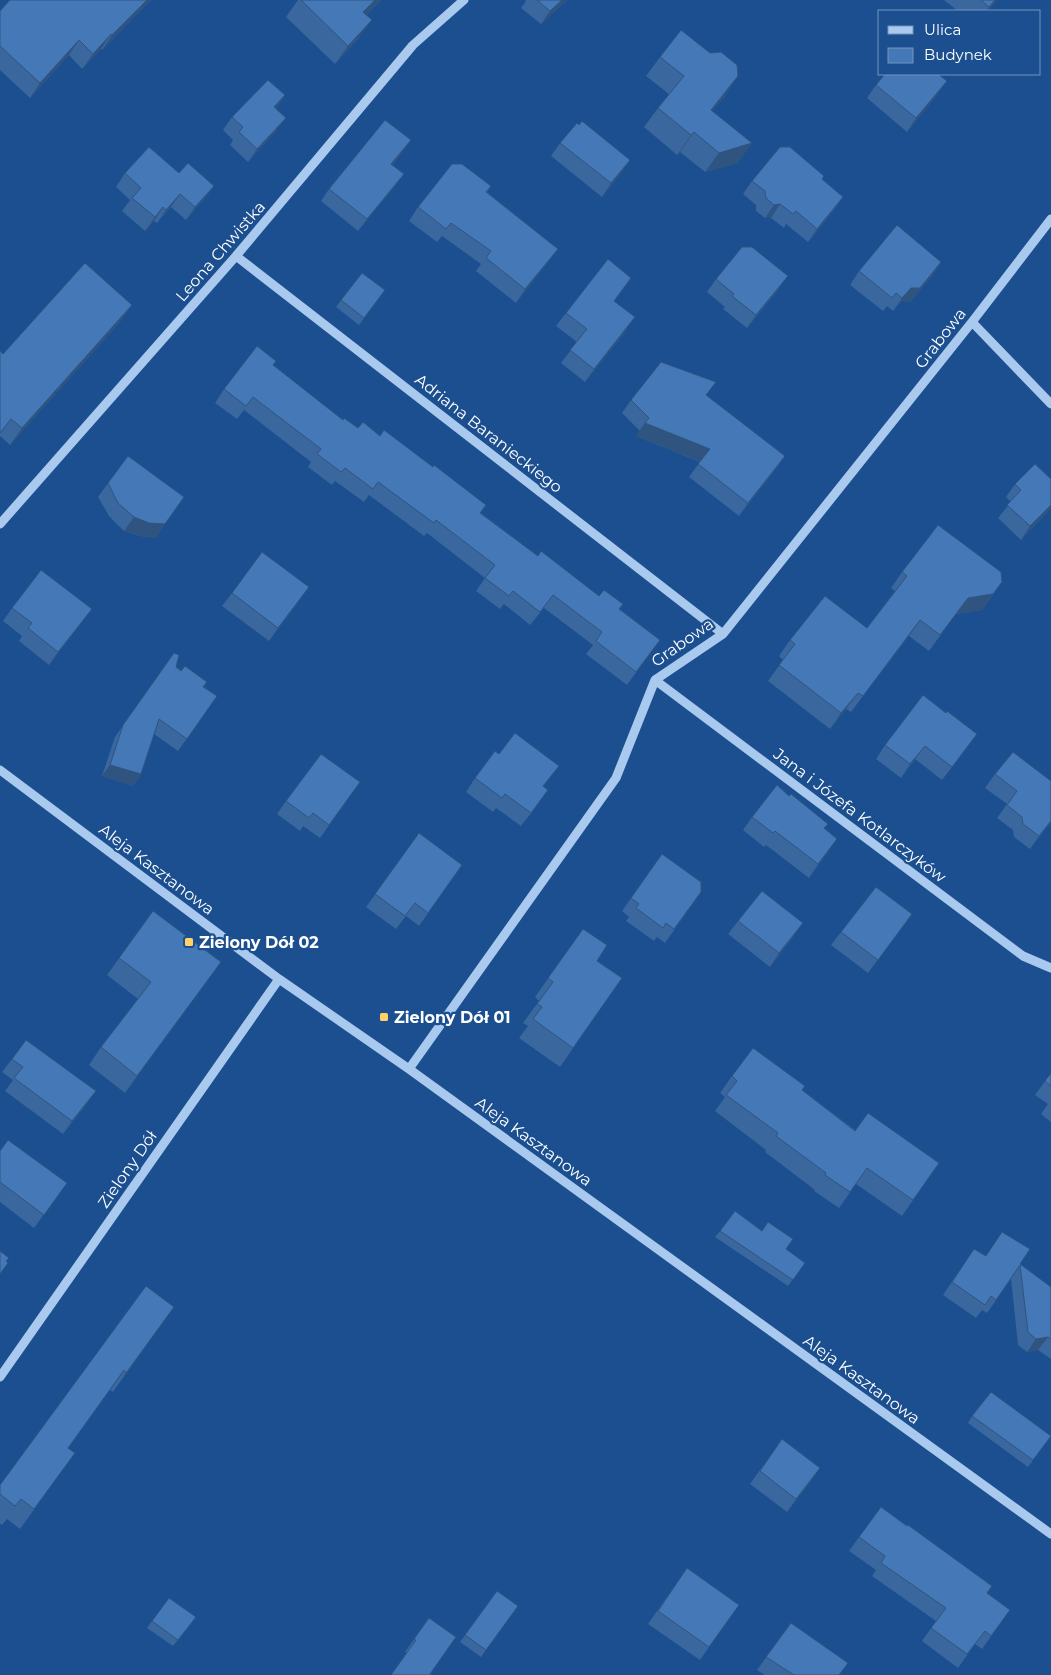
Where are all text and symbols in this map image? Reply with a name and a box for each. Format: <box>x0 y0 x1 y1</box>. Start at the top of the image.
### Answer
legend <box>878 10 1041 75</box>
text: Ulica <box>924 20 961 39</box>
text: Budynek <box>924 45 992 64</box>
street label: Leona Chwistka <box>172 197 269 305</box>
street label: Grabowa <box>911 304 970 372</box>
street label: Adriana Baranieckiego <box>411 370 566 497</box>
street label: Grabowa <box>648 614 717 671</box>
street label: Jana i Józefa Kotlarczyków <box>769 744 950 886</box>
street label: Aleja Kasztanowa <box>95 820 218 919</box>
place label: Zielony Dół 02 <box>199 933 319 952</box>
marker: Zielony Dół 02 <box>183 936 195 948</box>
place label: Zielony Dół 01 <box>394 1008 511 1027</box>
marker: Zielony Dół 01 <box>378 1011 390 1023</box>
street label: Aleja Kasztanowa <box>472 1093 596 1190</box>
street label: Zielony Dół <box>94 1127 161 1212</box>
street label: Aleja Kasztanowa <box>800 1331 924 1428</box>

